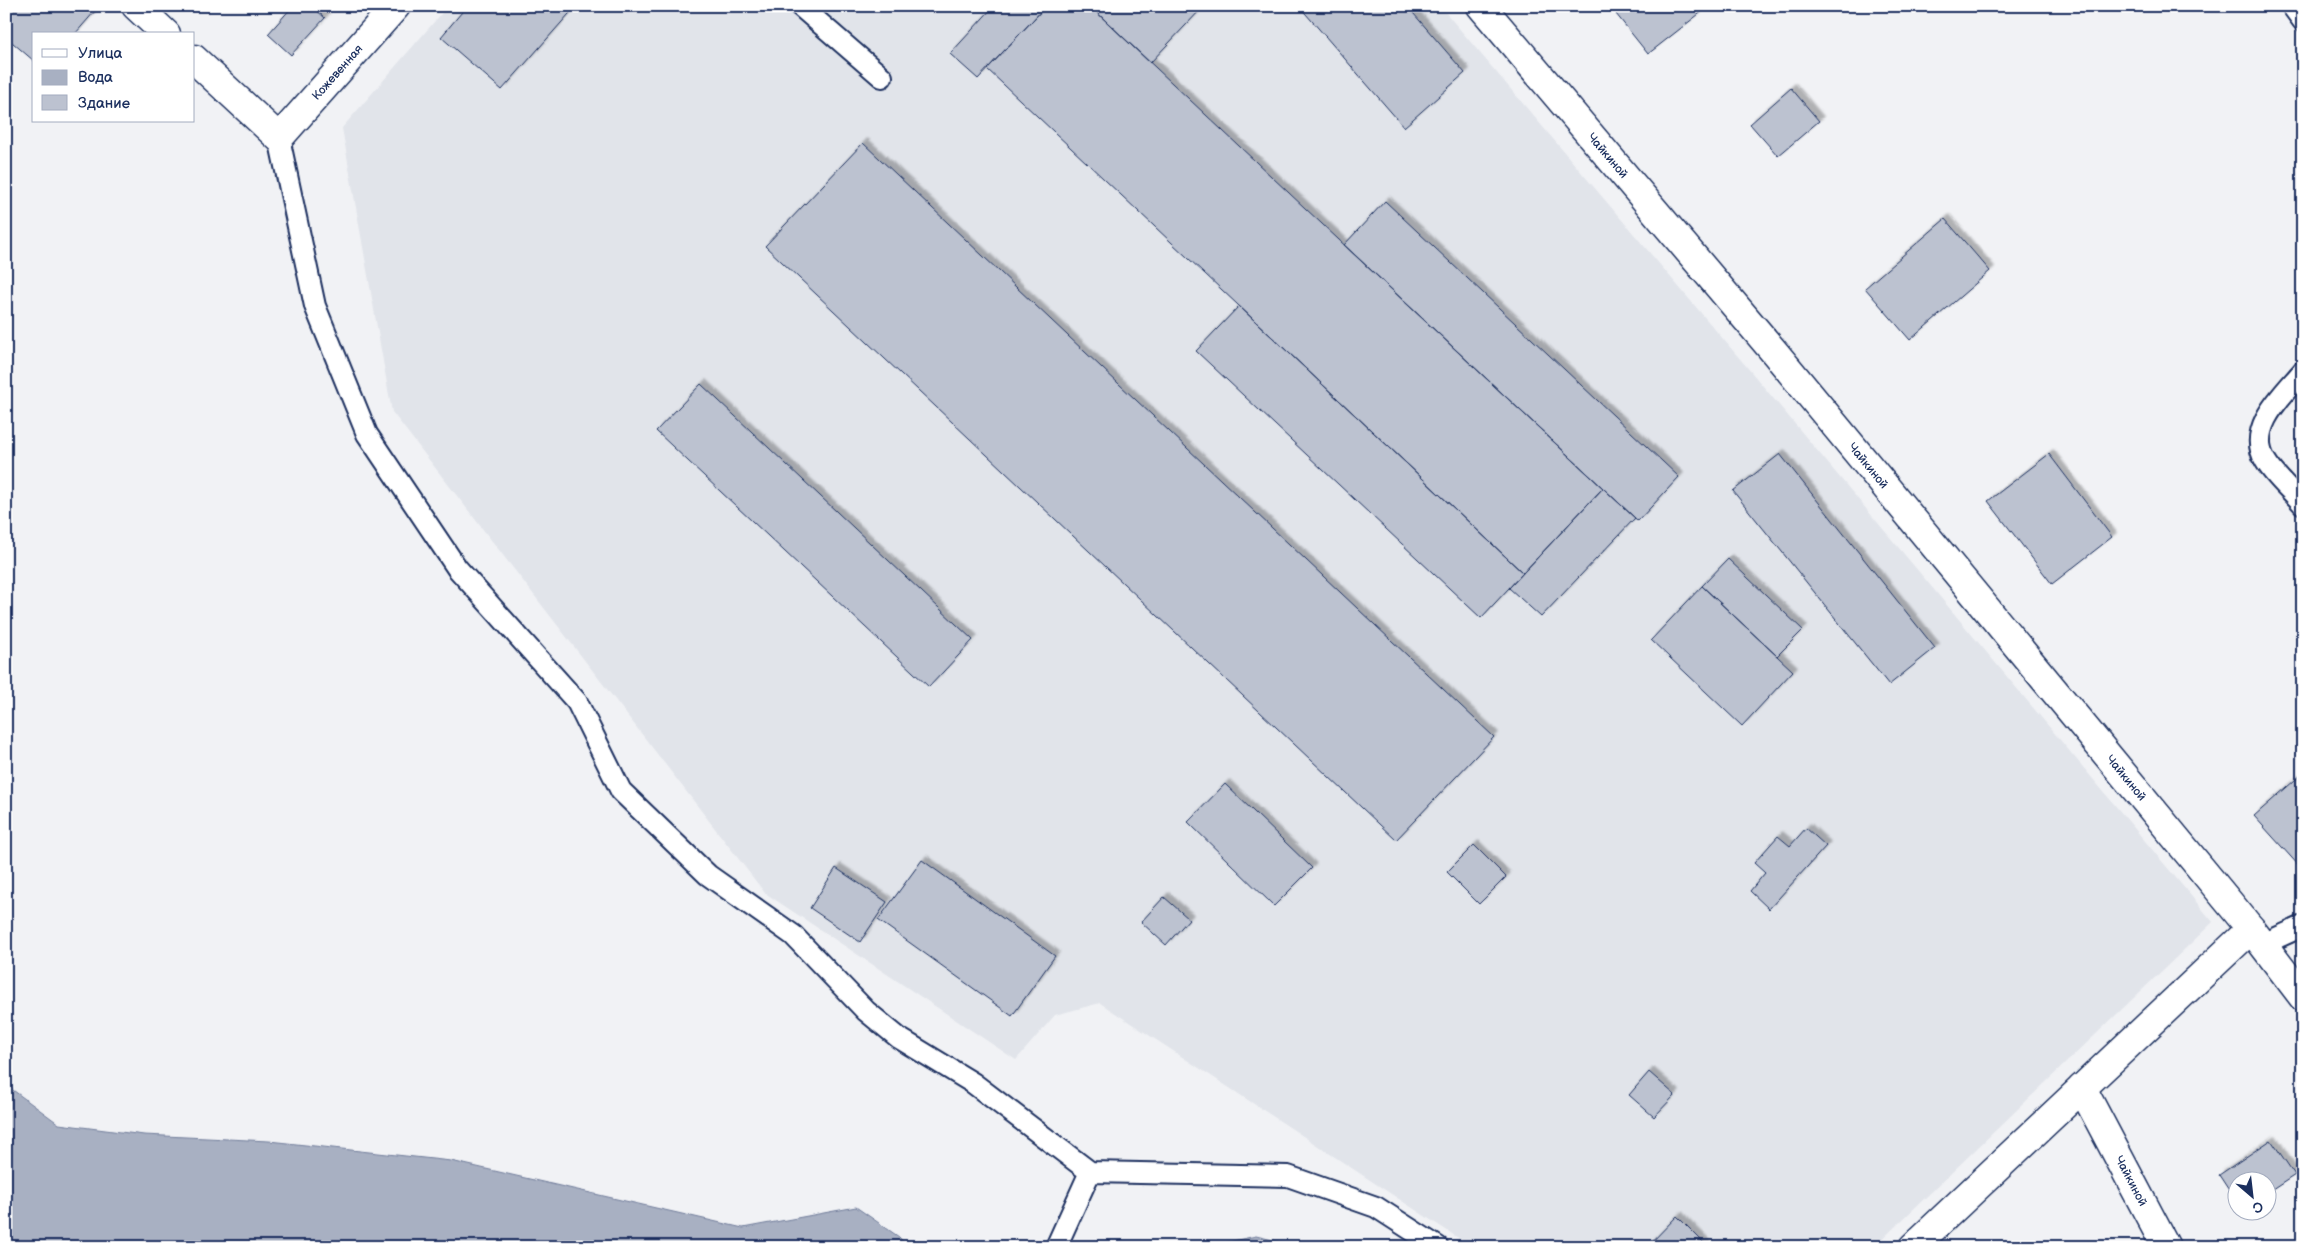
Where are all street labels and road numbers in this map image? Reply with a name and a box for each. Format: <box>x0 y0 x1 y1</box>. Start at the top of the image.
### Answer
street label: Кожевенная <box>309 41 366 103</box>
street label: Чайкиной <box>1584 130 1631 181</box>
street label: Чайкиной <box>1845 440 1892 492</box>
street label: Чайкиной <box>2103 752 2150 804</box>
street label: Чайкиной <box>2112 1153 2151 1209</box>

